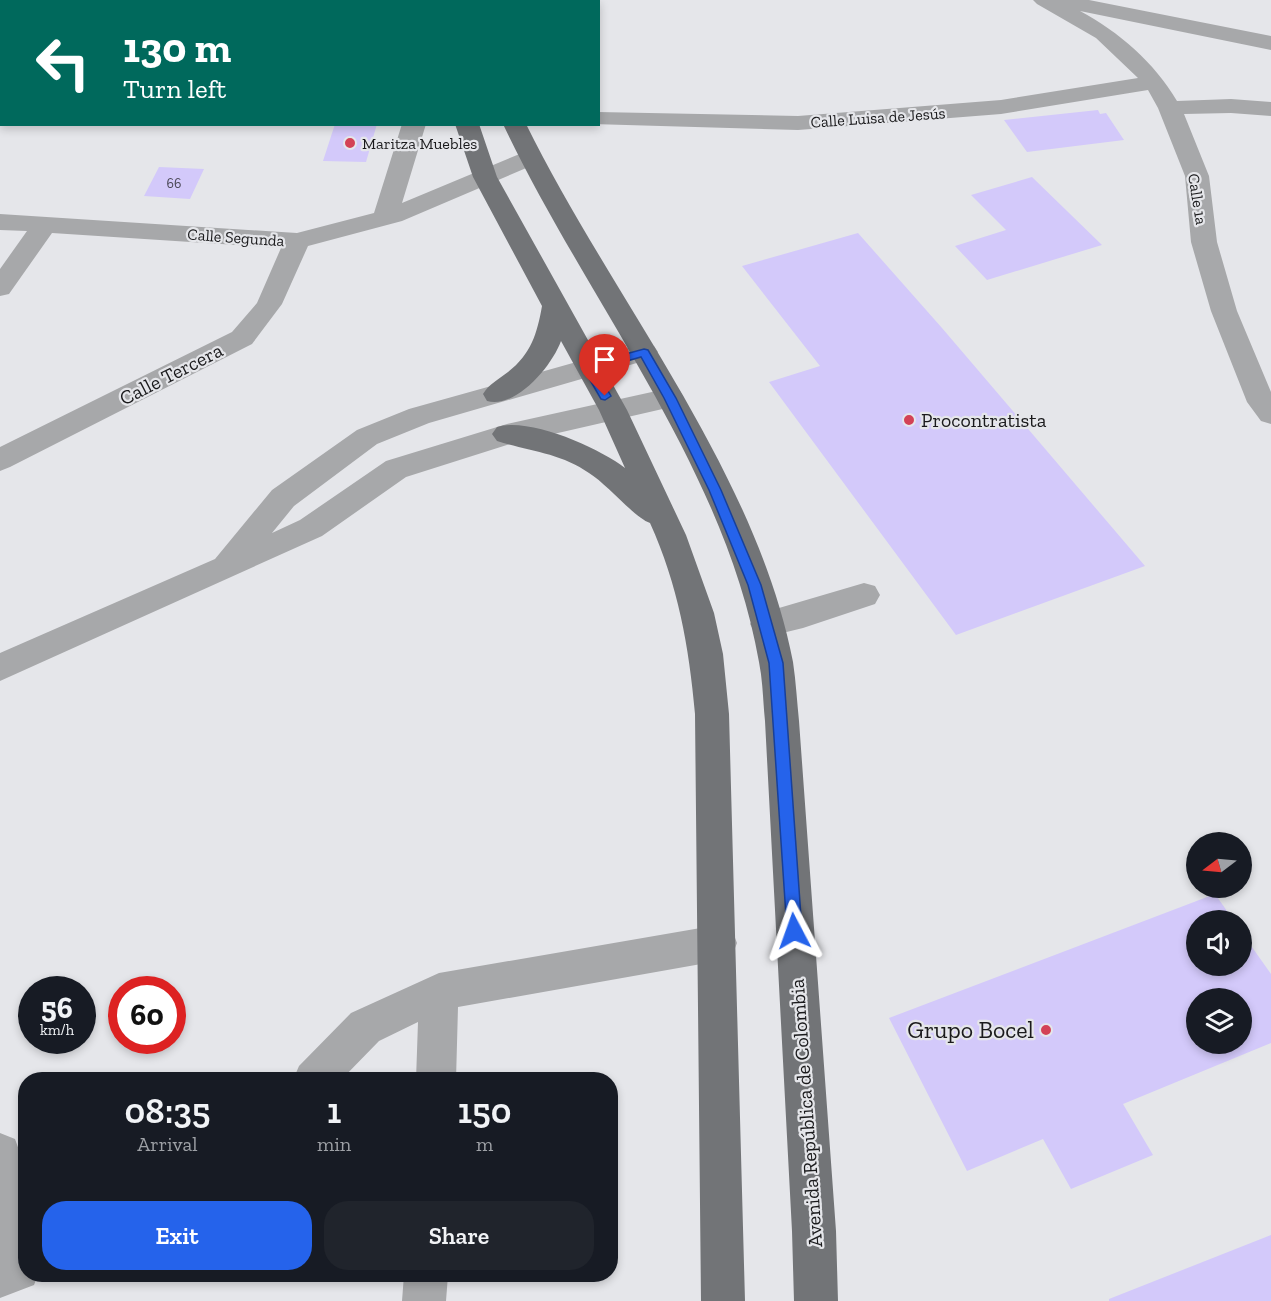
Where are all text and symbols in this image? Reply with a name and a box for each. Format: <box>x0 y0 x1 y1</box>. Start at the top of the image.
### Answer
text: 130 m <box>123 22 231 73</box>
icon: left <box>24 24 102 102</box>
text: Turn left <box>123 73 226 105</box>
street label: Calle Luisa de Jesús <box>810 103 946 132</box>
place label: Maritza Muebles <box>362 134 477 153</box>
marker: Maritza Muebles <box>343 136 357 150</box>
street label: Calle 1a <box>1184 172 1211 226</box>
house number: 66 <box>167 175 181 192</box>
street label: Calle Segunda <box>187 225 285 250</box>
pin <box>579 334 630 396</box>
street label: Calle Tercera <box>115 338 227 410</box>
icon: arrive <box>588 343 621 376</box>
place label: Procontratista <box>921 408 1047 432</box>
marker: Procontratista <box>902 413 916 427</box>
north arrow <box>1186 832 1252 898</box>
map controls <box>1186 832 1252 1054</box>
position arrow <box>762 899 826 963</box>
button: sound <box>1186 910 1252 976</box>
speed limit sign: 60 <box>108 976 186 1054</box>
street label: Avenida República de Colombia <box>785 978 827 1248</box>
button: layers <box>1186 988 1252 1054</box>
text: 56 <box>41 990 73 1026</box>
place label: Grupo Bocel <box>907 1015 1034 1044</box>
text: km/h <box>40 1021 74 1039</box>
marker: Grupo Bocel <box>1039 1023 1053 1037</box>
text: 08:35 <box>125 1089 210 1132</box>
text: 1 <box>327 1089 341 1132</box>
text: 150 <box>458 1089 511 1132</box>
text: Arrival <box>137 1132 198 1156</box>
text: min <box>317 1132 351 1156</box>
text: m <box>476 1132 493 1156</box>
button: Exit <box>42 1201 312 1270</box>
button: Share <box>324 1201 594 1270</box>

